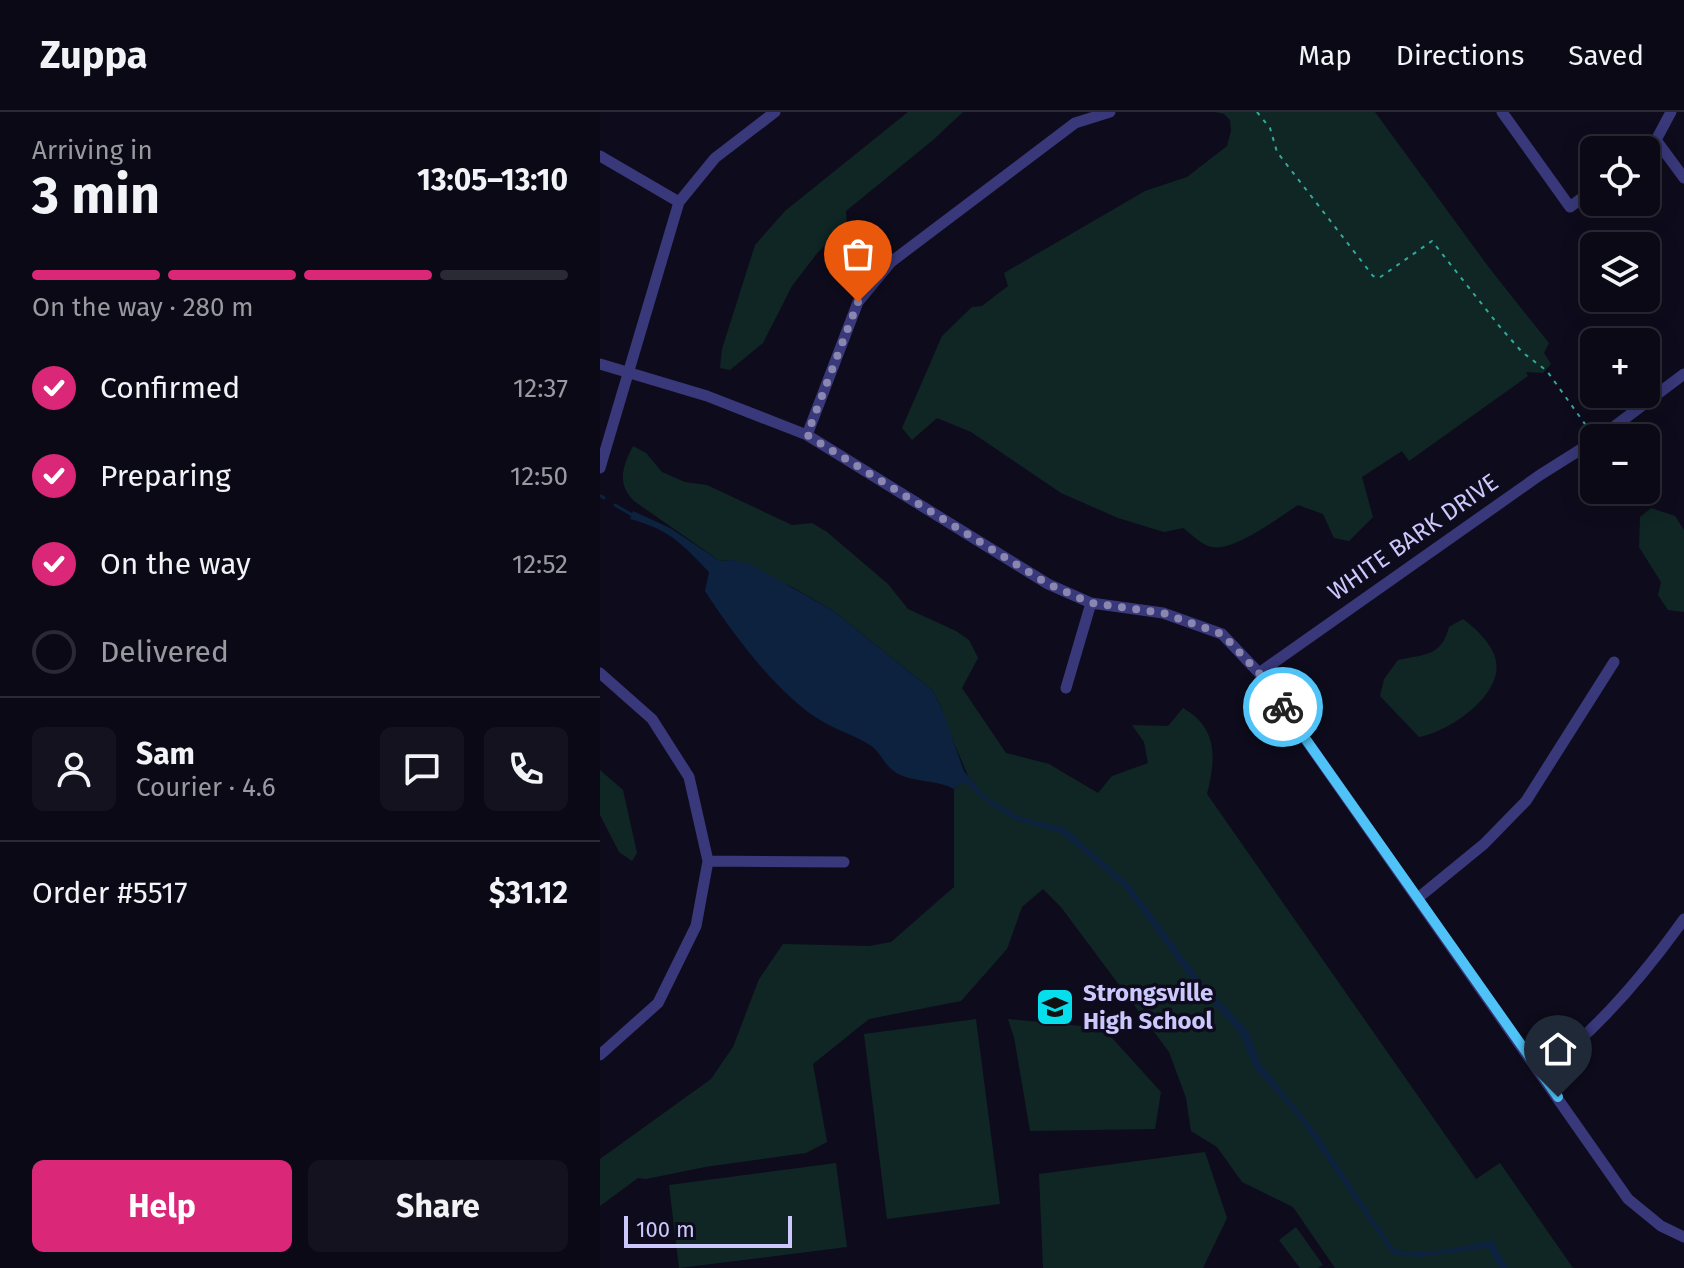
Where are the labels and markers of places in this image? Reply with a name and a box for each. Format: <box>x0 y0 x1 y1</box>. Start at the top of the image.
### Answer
pin <box>824 220 892 302</box>
place label: Strongsville High School <box>1083 979 1214 1035</box>
school or university icon: Strongsville High School <box>1034 986 1076 1028</box>
pin <box>1524 1015 1592 1097</box>

